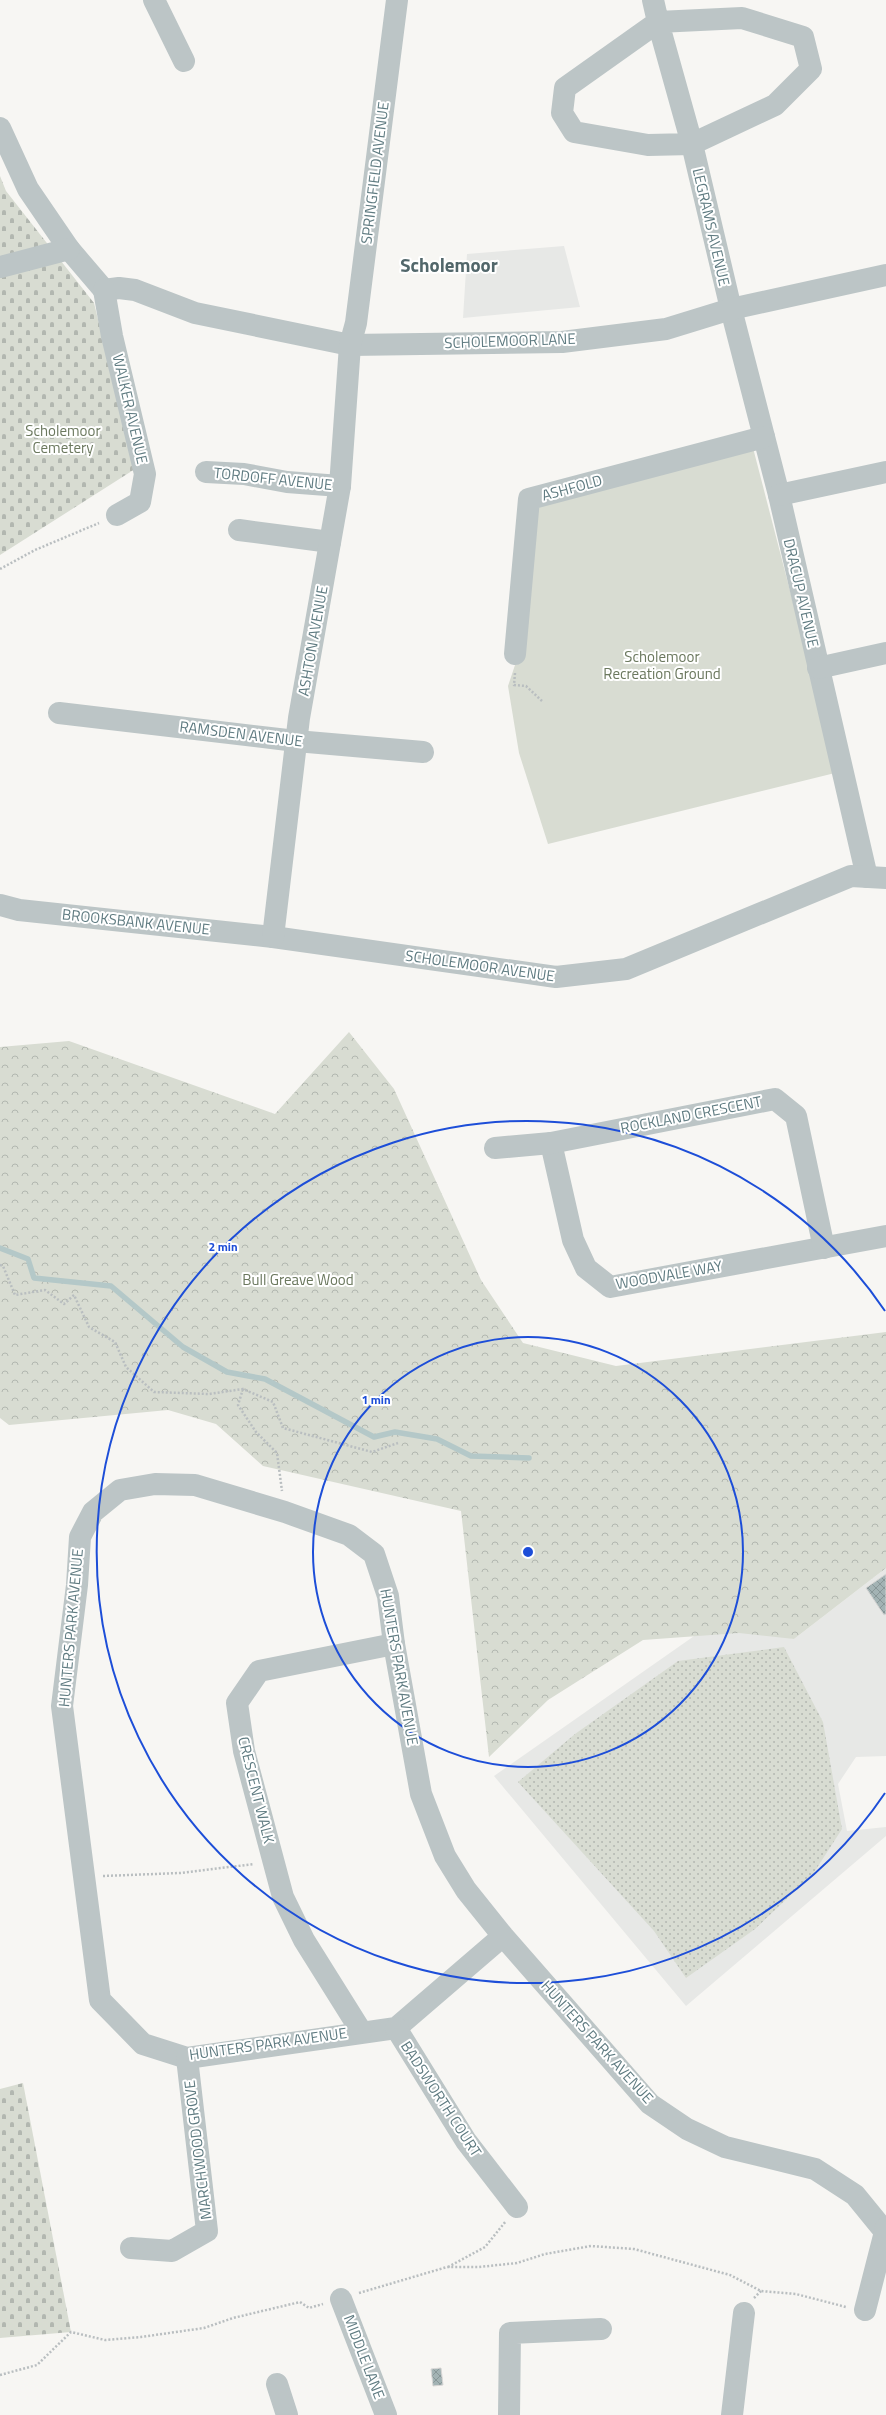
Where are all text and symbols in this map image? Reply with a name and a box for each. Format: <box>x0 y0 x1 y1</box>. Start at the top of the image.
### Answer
street label: SPRINGFIELD AVENUE <box>354 101 395 245</box>
street label: LEGRAMS AVENUE <box>687 166 736 288</box>
district label: Scholemoor <box>400 250 498 279</box>
street label: SCHOLEMOOR LANE <box>444 327 576 354</box>
street label: WALKER AVENUE <box>107 352 154 466</box>
park label: Scholemoor Cemetery <box>25 419 101 459</box>
street label: TORDOFF AVENUE <box>213 461 333 496</box>
street label: ASHFOLD <box>539 468 605 507</box>
street label: DRACUP AVENUE <box>778 536 825 650</box>
street label: ASHTON AVENUE <box>291 584 334 698</box>
park label: Scholemoor Recreation Ground <box>603 645 721 685</box>
street label: RAMSDEN AVENUE <box>178 715 304 752</box>
street label: BROOKSBANK AVENUE <box>61 902 211 941</box>
street label: SCHOLEMOOR AVENUE <box>404 944 556 987</box>
street label: ROCKLAND CRESCENT <box>618 1090 764 1139</box>
text: 2 min <box>208 1237 238 1256</box>
street label: WOODVALE WAY <box>614 1254 724 1295</box>
park label: Bull Greave Wood <box>242 1268 354 1291</box>
text: 1 min <box>361 1390 391 1409</box>
centre of rings <box>521 1545 535 1559</box>
street label: HUNTERS PARK AVENUE <box>52 1548 89 1708</box>
street label: HUNTERS PARK AVENUE <box>374 1587 425 1747</box>
street label: CRESCENT WALK <box>232 1734 281 1846</box>
street label: HUNTERS PARK AVENUE <box>536 1975 659 2108</box>
street label: HUNTERS PARK AVENUE <box>188 2021 348 2066</box>
street label: BADSWORTH COURT <box>395 2036 488 2161</box>
street label: MARCHWOOD GROVE <box>178 2079 217 2221</box>
street label: MIDDLE LANE <box>338 2311 391 2402</box>

